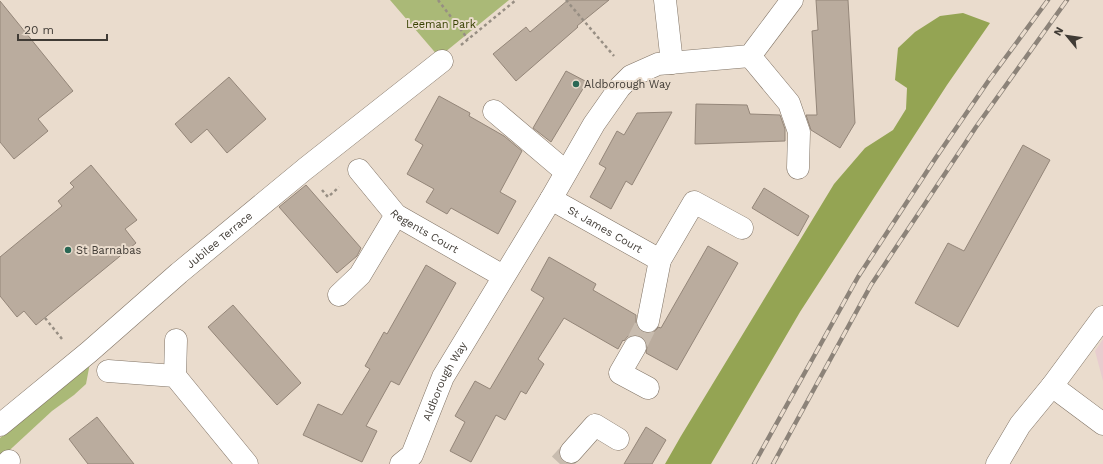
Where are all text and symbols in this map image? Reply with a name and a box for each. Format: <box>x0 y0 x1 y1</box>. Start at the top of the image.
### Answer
scale bar <box>18 16 107 42</box>
north arrow <box>1047 16 1087 56</box>
park label: Leeman Park <box>406 18 476 31</box>
text: 20 m <box>24 23 54 37</box>
text: N <box>1051 25 1066 38</box>
place label: Aldborough Way <box>584 78 671 91</box>
marker: Aldborough Way <box>571 79 581 89</box>
street label: St James Court <box>565 203 645 256</box>
street label: Regents Court <box>388 207 461 256</box>
street label: Jubilee Terrace <box>184 209 255 271</box>
place label: St Barnabas <box>76 244 141 257</box>
marker: St Barnabas <box>63 245 73 255</box>
street label: Aldborough Way <box>420 339 470 423</box>

